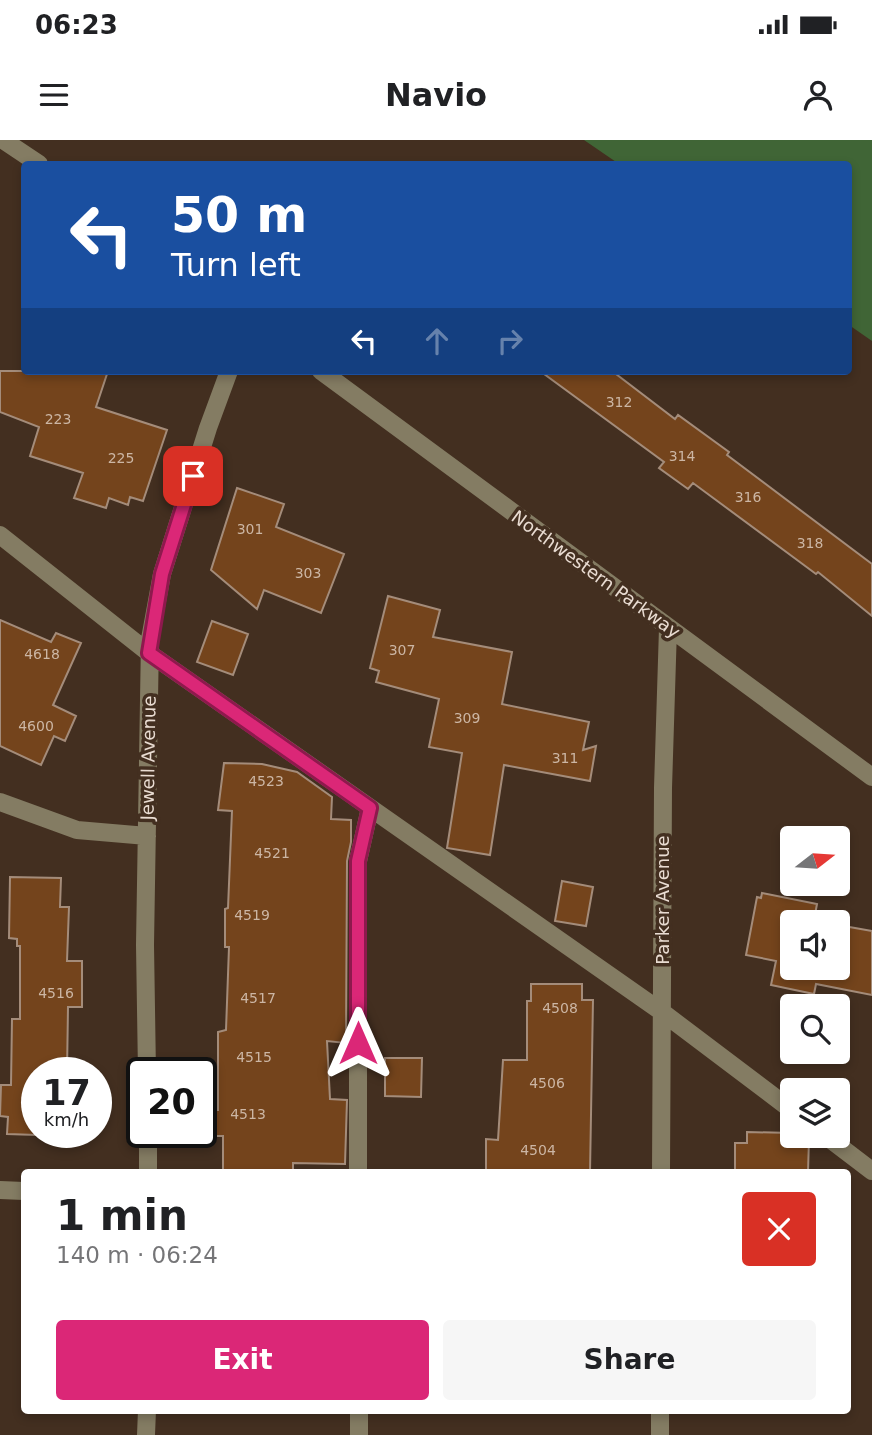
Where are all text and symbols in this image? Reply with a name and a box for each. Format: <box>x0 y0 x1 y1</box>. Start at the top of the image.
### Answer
text: 06:23 <box>35 10 118 40</box>
icon: menu <box>35 76 73 114</box>
text: Navio <box>385 76 487 114</box>
icon: person <box>799 76 837 114</box>
text: 50 m <box>171 187 307 244</box>
icon: left <box>56 189 147 280</box>
text: Turn left <box>171 246 301 284</box>
icon: left <box>345 322 383 360</box>
icon: ahead <box>418 322 456 360</box>
icon: right <box>491 322 529 360</box>
house number: 312 <box>606 394 632 410</box>
house number: 223 <box>45 411 71 427</box>
pin <box>163 446 223 506</box>
house number: 314 <box>669 448 695 464</box>
house number: 225 <box>108 450 134 466</box>
icon: arrive <box>174 457 212 495</box>
house number: 316 <box>735 489 761 505</box>
street label: Northwestern Parkway <box>508 506 685 642</box>
house number: 301 <box>237 521 263 537</box>
house number: 318 <box>797 535 823 551</box>
house number: 303 <box>295 565 321 581</box>
house number: 307 <box>389 642 415 658</box>
house number: 4618 <box>24 646 60 662</box>
street label: Jewell Avenue <box>136 695 160 822</box>
house number: 309 <box>454 710 480 726</box>
house number: 4600 <box>18 718 54 734</box>
house number: 311 <box>552 750 578 766</box>
house number: 4523 <box>248 773 284 789</box>
north arrow <box>780 826 850 896</box>
map controls <box>780 826 850 1148</box>
street label: Parker Avenue <box>652 835 673 965</box>
house number: 4521 <box>254 845 290 861</box>
house number: 4519 <box>234 907 270 923</box>
button: sound <box>780 910 850 980</box>
house number: 4516 <box>38 985 74 1001</box>
house number: 4517 <box>240 990 276 1006</box>
button: search <box>780 994 850 1064</box>
house number: 4508 <box>542 1000 578 1016</box>
position arrow <box>321 1006 395 1080</box>
house number: 4515 <box>236 1049 272 1065</box>
speed limit sign: 20 <box>126 1057 217 1148</box>
text: 17 <box>42 1073 91 1113</box>
house number: 4506 <box>529 1075 565 1091</box>
button: layers <box>780 1078 850 1148</box>
house number: 4513 <box>230 1106 266 1122</box>
text: km/h <box>44 1109 89 1130</box>
house number: 4504 <box>520 1142 556 1158</box>
text: 1 min <box>56 1191 188 1240</box>
button: close <box>742 1192 816 1266</box>
text: 140 m · 06:24 <box>56 1242 218 1268</box>
button: Exit <box>56 1320 429 1400</box>
button: Share <box>443 1320 816 1400</box>

